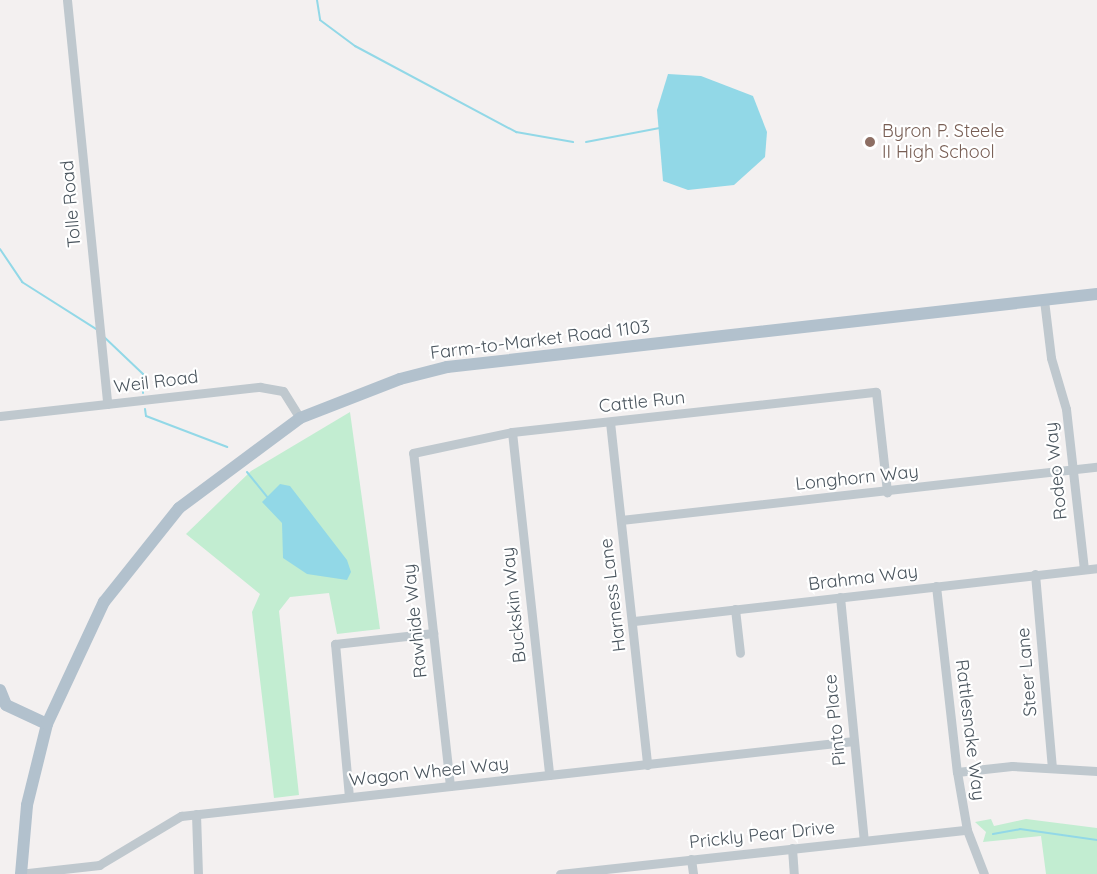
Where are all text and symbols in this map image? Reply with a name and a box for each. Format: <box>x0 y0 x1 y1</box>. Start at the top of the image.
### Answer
place label: Byron P. Steele II High School <box>882 121 1004 164</box>
marker: Byron P. Steele II High School <box>863 135 877 149</box>
street label: Tolle Road <box>56 160 86 248</box>
street label: Farm-to-Market Road 1103 <box>429 316 651 364</box>
street label: Weil Road <box>113 366 199 398</box>
street label: Cattle Run <box>598 387 686 417</box>
street label: Rodeo Way <box>1040 421 1072 521</box>
street label: Longhorn Way <box>794 461 920 495</box>
street label: Harness Lane <box>595 537 631 653</box>
street label: Buckskin Way <box>497 546 531 664</box>
street label: Brahma Way <box>807 561 919 595</box>
street label: Rawhide Way <box>398 563 432 679</box>
street label: Steer Lane <box>1012 627 1042 717</box>
street label: Rattlesnake Way <box>951 658 989 802</box>
street label: Pinto Place <box>819 673 851 767</box>
street label: Wagon Wheel Way <box>348 753 510 791</box>
street label: Prickly Pear Drive <box>688 817 836 853</box>

